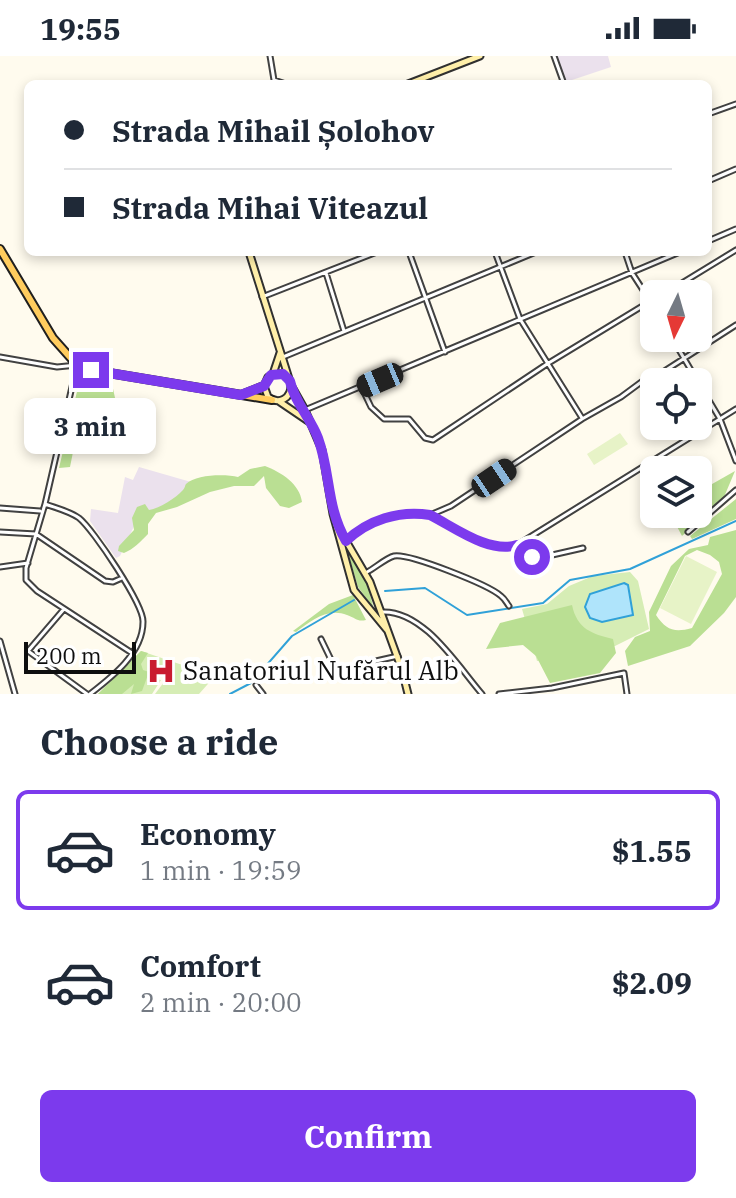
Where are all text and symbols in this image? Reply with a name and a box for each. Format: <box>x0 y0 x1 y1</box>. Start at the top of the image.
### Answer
text: 19:55 <box>40 9 121 48</box>
text: Strada Mihail Șolohov <box>112 111 434 150</box>
text: Strada Mihai Viteazul <box>112 188 428 227</box>
north arrow <box>640 280 712 352</box>
map controls <box>640 280 712 528</box>
route end <box>73 352 109 388</box>
car <box>353 360 407 400</box>
button: locate <box>640 368 712 440</box>
callout: 3 min <box>25 398 157 454</box>
text: 3 min <box>54 409 126 443</box>
car <box>467 455 521 501</box>
button: layers <box>640 456 712 528</box>
route start <box>514 539 550 575</box>
scale bar <box>24 638 136 674</box>
text: 200 m <box>36 641 102 670</box>
place label: Sanatoriul Nufărul Alb <box>183 653 459 687</box>
hospital icon: Sanatoriul Nufărul Alb <box>146 656 176 686</box>
text: Choose a ride <box>40 718 279 765</box>
icon: car <box>44 814 116 886</box>
text: Economy <box>140 814 276 853</box>
text: $1.55 <box>612 831 692 870</box>
text: 1 min · 19:59 <box>140 853 302 887</box>
icon: car <box>44 946 116 1018</box>
text: Comfort <box>140 946 261 985</box>
text: $2.09 <box>612 963 692 1002</box>
text: 2 min · 20:00 <box>140 985 302 1019</box>
button: Confirm <box>40 1090 696 1182</box>

